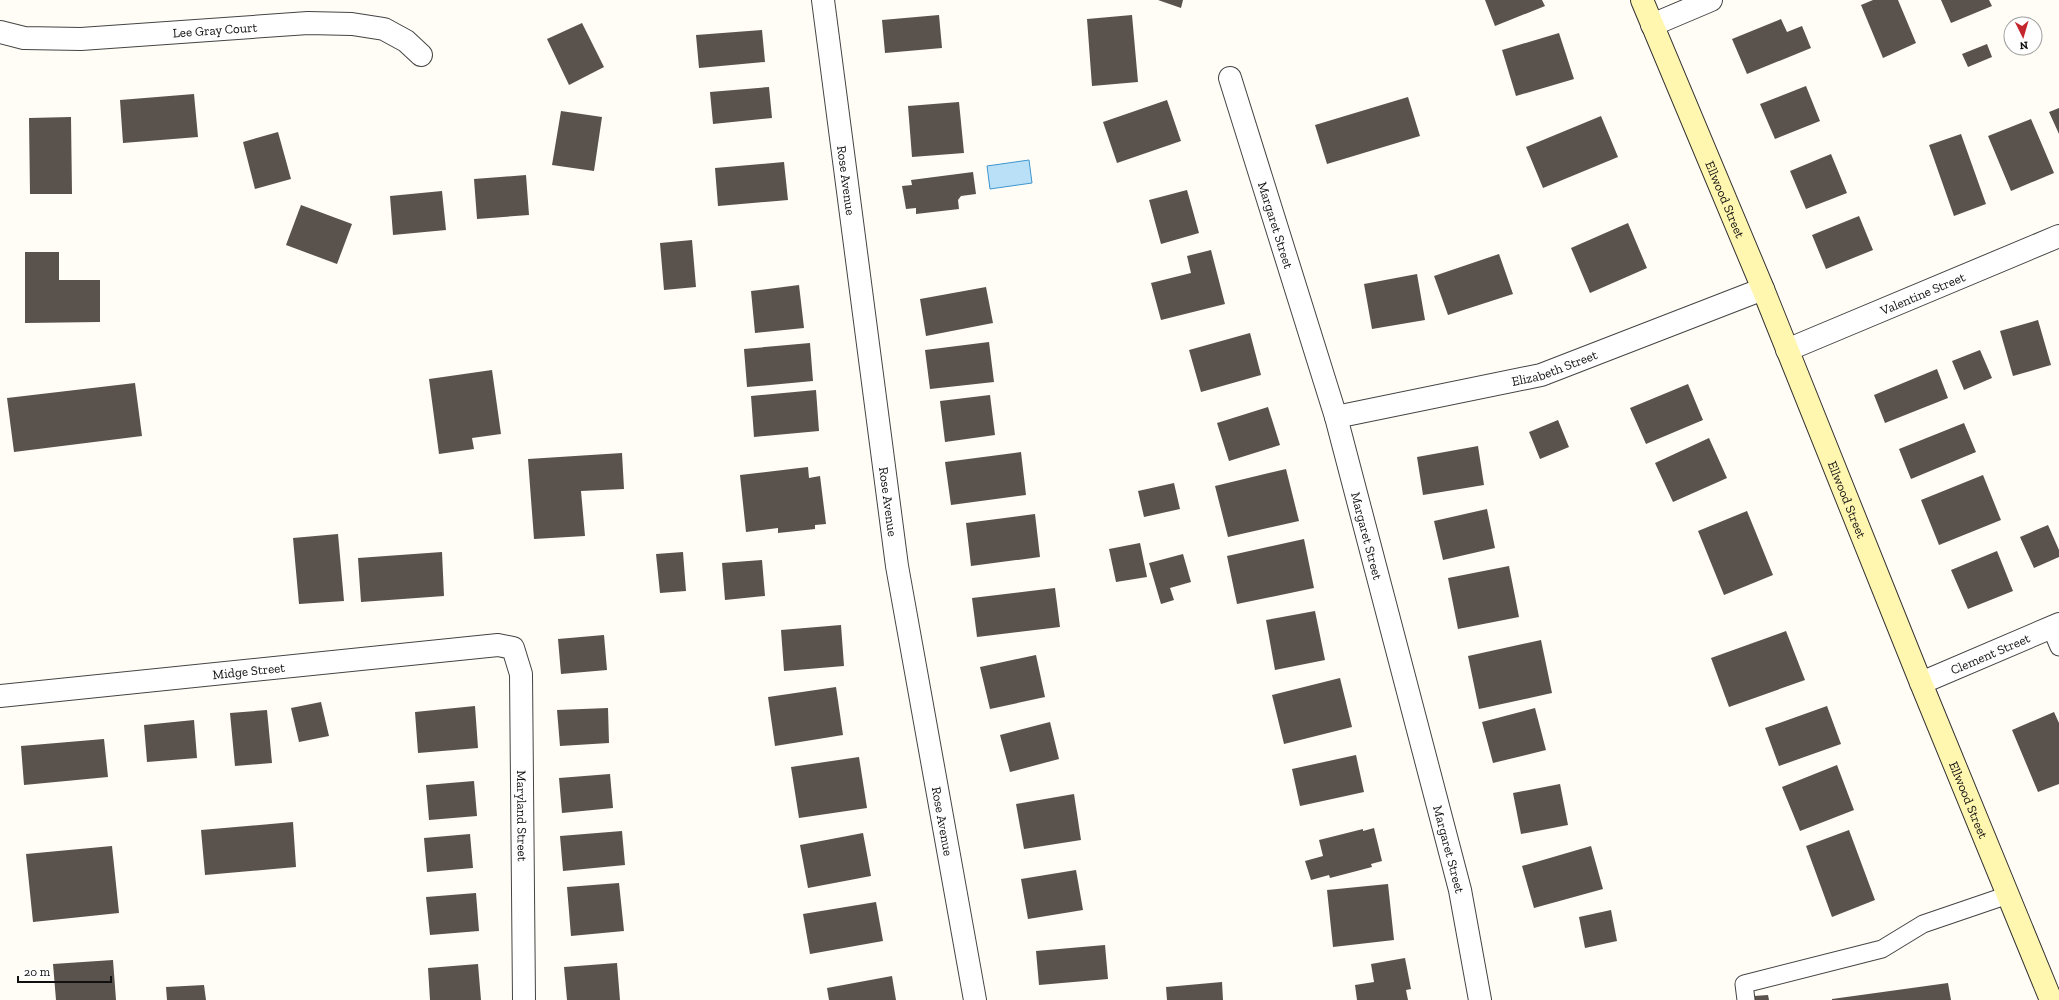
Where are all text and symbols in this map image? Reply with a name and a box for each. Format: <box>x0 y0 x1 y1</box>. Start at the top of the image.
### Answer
north arrow <box>2003 16 2043 56</box>
street label: Lee Gray Court <box>172 20 258 41</box>
text: N <box>2018 39 2029 52</box>
street label: Rose Avenue <box>834 145 858 216</box>
street label: Ellwood Street <box>1702 159 1748 240</box>
street label: Margaret Street <box>1255 180 1296 271</box>
street label: Valentine Street <box>1877 269 1967 318</box>
street label: Elizabeth Street <box>1510 347 1599 389</box>
street label: Ellwood Street <box>1825 459 1869 541</box>
street label: Rose Avenue <box>876 466 900 538</box>
street label: Margaret Street <box>1348 490 1385 582</box>
street label: Clement Street <box>1948 630 2032 678</box>
street label: Midge Street <box>212 660 286 682</box>
street label: Ellwood Street <box>1946 759 1991 841</box>
street label: Maryland Street <box>514 770 530 862</box>
street label: Rose Avenue <box>929 785 956 857</box>
street label: Margaret Street <box>1430 804 1467 894</box>
scale bar <box>18 958 111 984</box>
text: 20 m <box>24 965 51 979</box>

